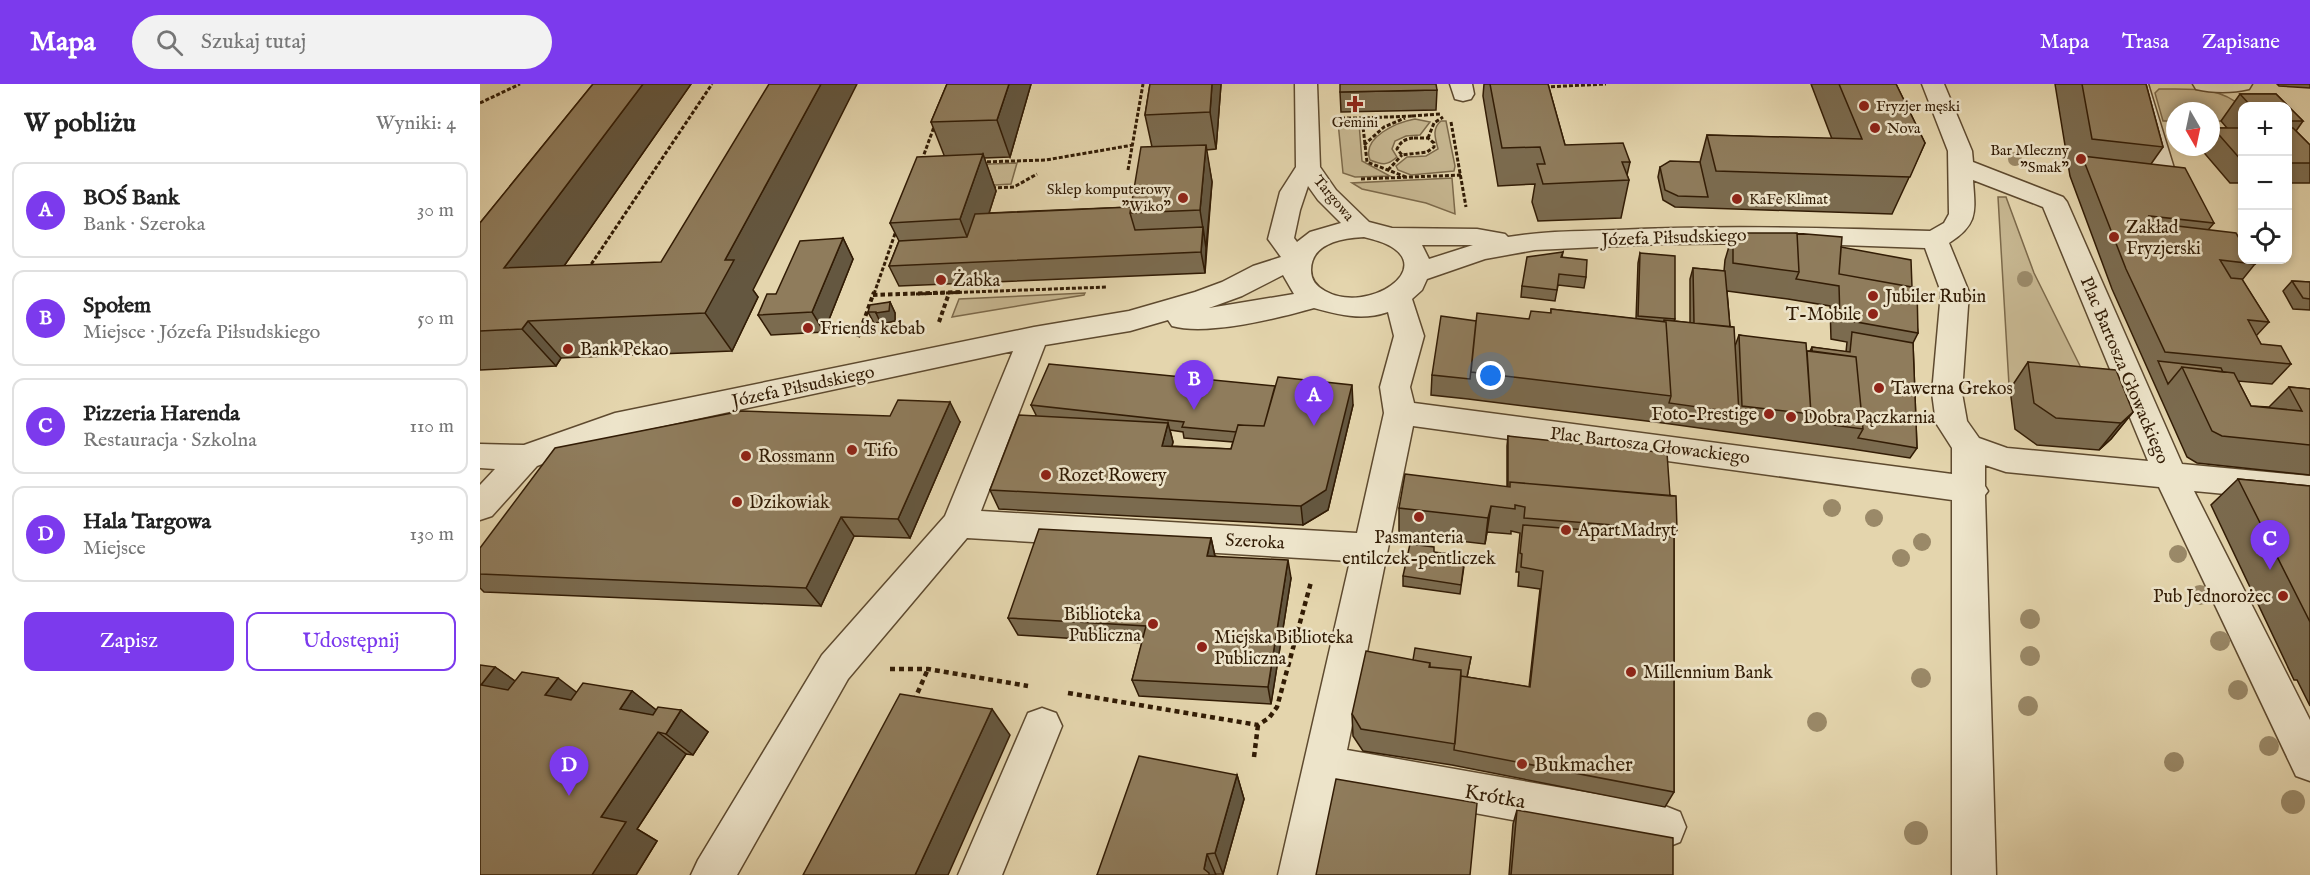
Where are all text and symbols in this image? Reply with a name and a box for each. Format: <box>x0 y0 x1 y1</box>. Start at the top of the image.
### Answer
search box <box>132 15 552 69</box>
text: Mapa <box>30 25 96 60</box>
icon: search <box>153 26 186 59</box>
text: Szukaj tutaj <box>201 28 306 56</box>
text: Mapa <box>2040 29 2089 56</box>
text: Trasa <box>2122 29 2169 56</box>
text: Zapisane <box>2202 29 2280 56</box>
marker: Gemini <box>1348 97 1362 111</box>
place label: Fryzjer męski <box>1876 97 1960 116</box>
marker: Fryzjer męski <box>1857 99 1871 113</box>
north arrow <box>2166 102 2220 156</box>
map controls <box>2238 102 2292 264</box>
button: + <box>2238 102 2292 156</box>
text: W pobliżu <box>24 107 136 140</box>
text: Wyniki: 4 <box>376 111 456 136</box>
place label: Gemini <box>1332 113 1378 132</box>
place label: Nova <box>1887 119 1921 138</box>
marker: Nova <box>1868 121 1882 135</box>
place label: Bar Mleczny "Smak" <box>1990 141 2070 177</box>
marker: Bar Mleczny "Smak" <box>2074 152 2088 166</box>
button: − <box>2238 156 2292 210</box>
street label: Targowa <box>1309 171 1359 226</box>
place label: Sklep komputerowy "Wiko" <box>1047 180 1172 216</box>
text: BOŚ Bank <box>83 184 179 212</box>
place label: KaFe Klimat <box>1749 190 1828 209</box>
marker: Sklep komputerowy "Wiko" <box>1176 191 1190 205</box>
marker: KaFe Klimat <box>1730 192 1744 206</box>
text: A <box>39 198 52 223</box>
text: 30 m <box>417 198 454 223</box>
button: locate <box>2238 210 2292 264</box>
text: Bank · Szeroka <box>83 212 205 237</box>
place label: Zakład Fryzjerski <box>2126 217 2201 261</box>
street label: Józefa Piłsudskiego <box>1599 224 1747 253</box>
marker: Zakład Fryzjerski <box>2107 230 2121 244</box>
place label: Żabka <box>953 269 1001 293</box>
marker: Żabka <box>934 273 948 287</box>
street label: Plac Bartosza Głowackiego <box>2074 273 2174 468</box>
place label: Jubiler Rubin <box>1883 286 1987 309</box>
marker: Jubiler Rubin <box>1866 289 1880 303</box>
text: Społem <box>83 292 151 320</box>
place label: T-Mobile <box>1786 304 1861 327</box>
text: B <box>39 306 52 331</box>
text: 50 m <box>417 306 454 331</box>
marker: T-Mobile <box>1866 307 1880 321</box>
place label: Friends kebab <box>820 318 925 341</box>
text: Miejsce · Józefa Piłsudskiego <box>83 320 320 345</box>
marker: Friends kebab <box>801 321 815 335</box>
place label: Bank Pekao <box>580 339 669 362</box>
marker: Bank Pekao <box>561 342 575 356</box>
pin: B <box>1174 360 1214 410</box>
street label: Józefa Piłsudskiego <box>728 361 877 414</box>
your location <box>1476 361 1505 390</box>
pin: A <box>1294 376 1334 426</box>
place label: Tawerna Grekos <box>1891 378 2013 401</box>
marker: Tawerna Grekos <box>1872 381 1886 395</box>
text: Pizzeria Harenda <box>83 400 240 428</box>
place label: Foto-Prestige <box>1651 404 1757 427</box>
marker: Foto-Prestige <box>1762 407 1776 421</box>
place label: Dobra Pączkarnia <box>1803 407 1936 430</box>
marker: Dobra Pączkarnia <box>1784 410 1798 424</box>
text: C <box>38 414 53 439</box>
text: 110 m <box>410 414 454 439</box>
street label: Plac Bartosza Głowackiego <box>1549 423 1751 470</box>
text: Restauracja · Szkolna <box>83 428 257 453</box>
place label: Tifo <box>864 440 898 463</box>
marker: Tifo <box>845 443 859 457</box>
place label: Rossmann <box>758 446 835 469</box>
marker: Rossmann <box>739 449 753 463</box>
place label: Rozet Rowery <box>1058 465 1167 488</box>
marker: Rozet Rowery <box>1039 468 1053 482</box>
place label: Dzikowiak <box>749 492 830 515</box>
marker: Dzikowiak <box>730 495 744 509</box>
text: Hala Targowa <box>83 508 211 536</box>
marker: Pasmanteria entilczek-pentliczek <box>1412 510 1426 524</box>
place label: ApartMadryt <box>1577 520 1676 543</box>
pin: C <box>2250 520 2290 570</box>
text: D <box>37 522 54 547</box>
text: 130 m <box>409 522 454 547</box>
marker: ApartMadryt <box>1559 523 1573 537</box>
place label: Pasmanteria entilczek-pentliczek <box>1342 527 1496 571</box>
street label: Szeroka <box>1225 529 1285 556</box>
text: Miejsce <box>83 536 146 561</box>
place label: Pub Jednorożec <box>2153 586 2271 609</box>
marker: Pub Jednorożec <box>2276 589 2290 603</box>
place label: Biblioteka Publiczna <box>1064 604 1141 648</box>
button: Zapisz <box>24 612 234 671</box>
button: Udostępnij <box>246 612 456 671</box>
marker: Biblioteka Publiczna <box>1146 617 1160 631</box>
place label: Miejska Biblioteka Publiczna <box>1214 627 1353 671</box>
marker: Miejska Biblioteka Publiczna <box>1195 640 1209 654</box>
place label: Millennium Bank <box>1643 662 1773 685</box>
marker: Millennium Bank <box>1624 665 1638 679</box>
pin: D <box>550 746 589 796</box>
place label: Bukmacher <box>1534 752 1633 779</box>
marker: Bukmacher <box>1515 757 1529 771</box>
street label: Krótka <box>1462 779 1528 816</box>

